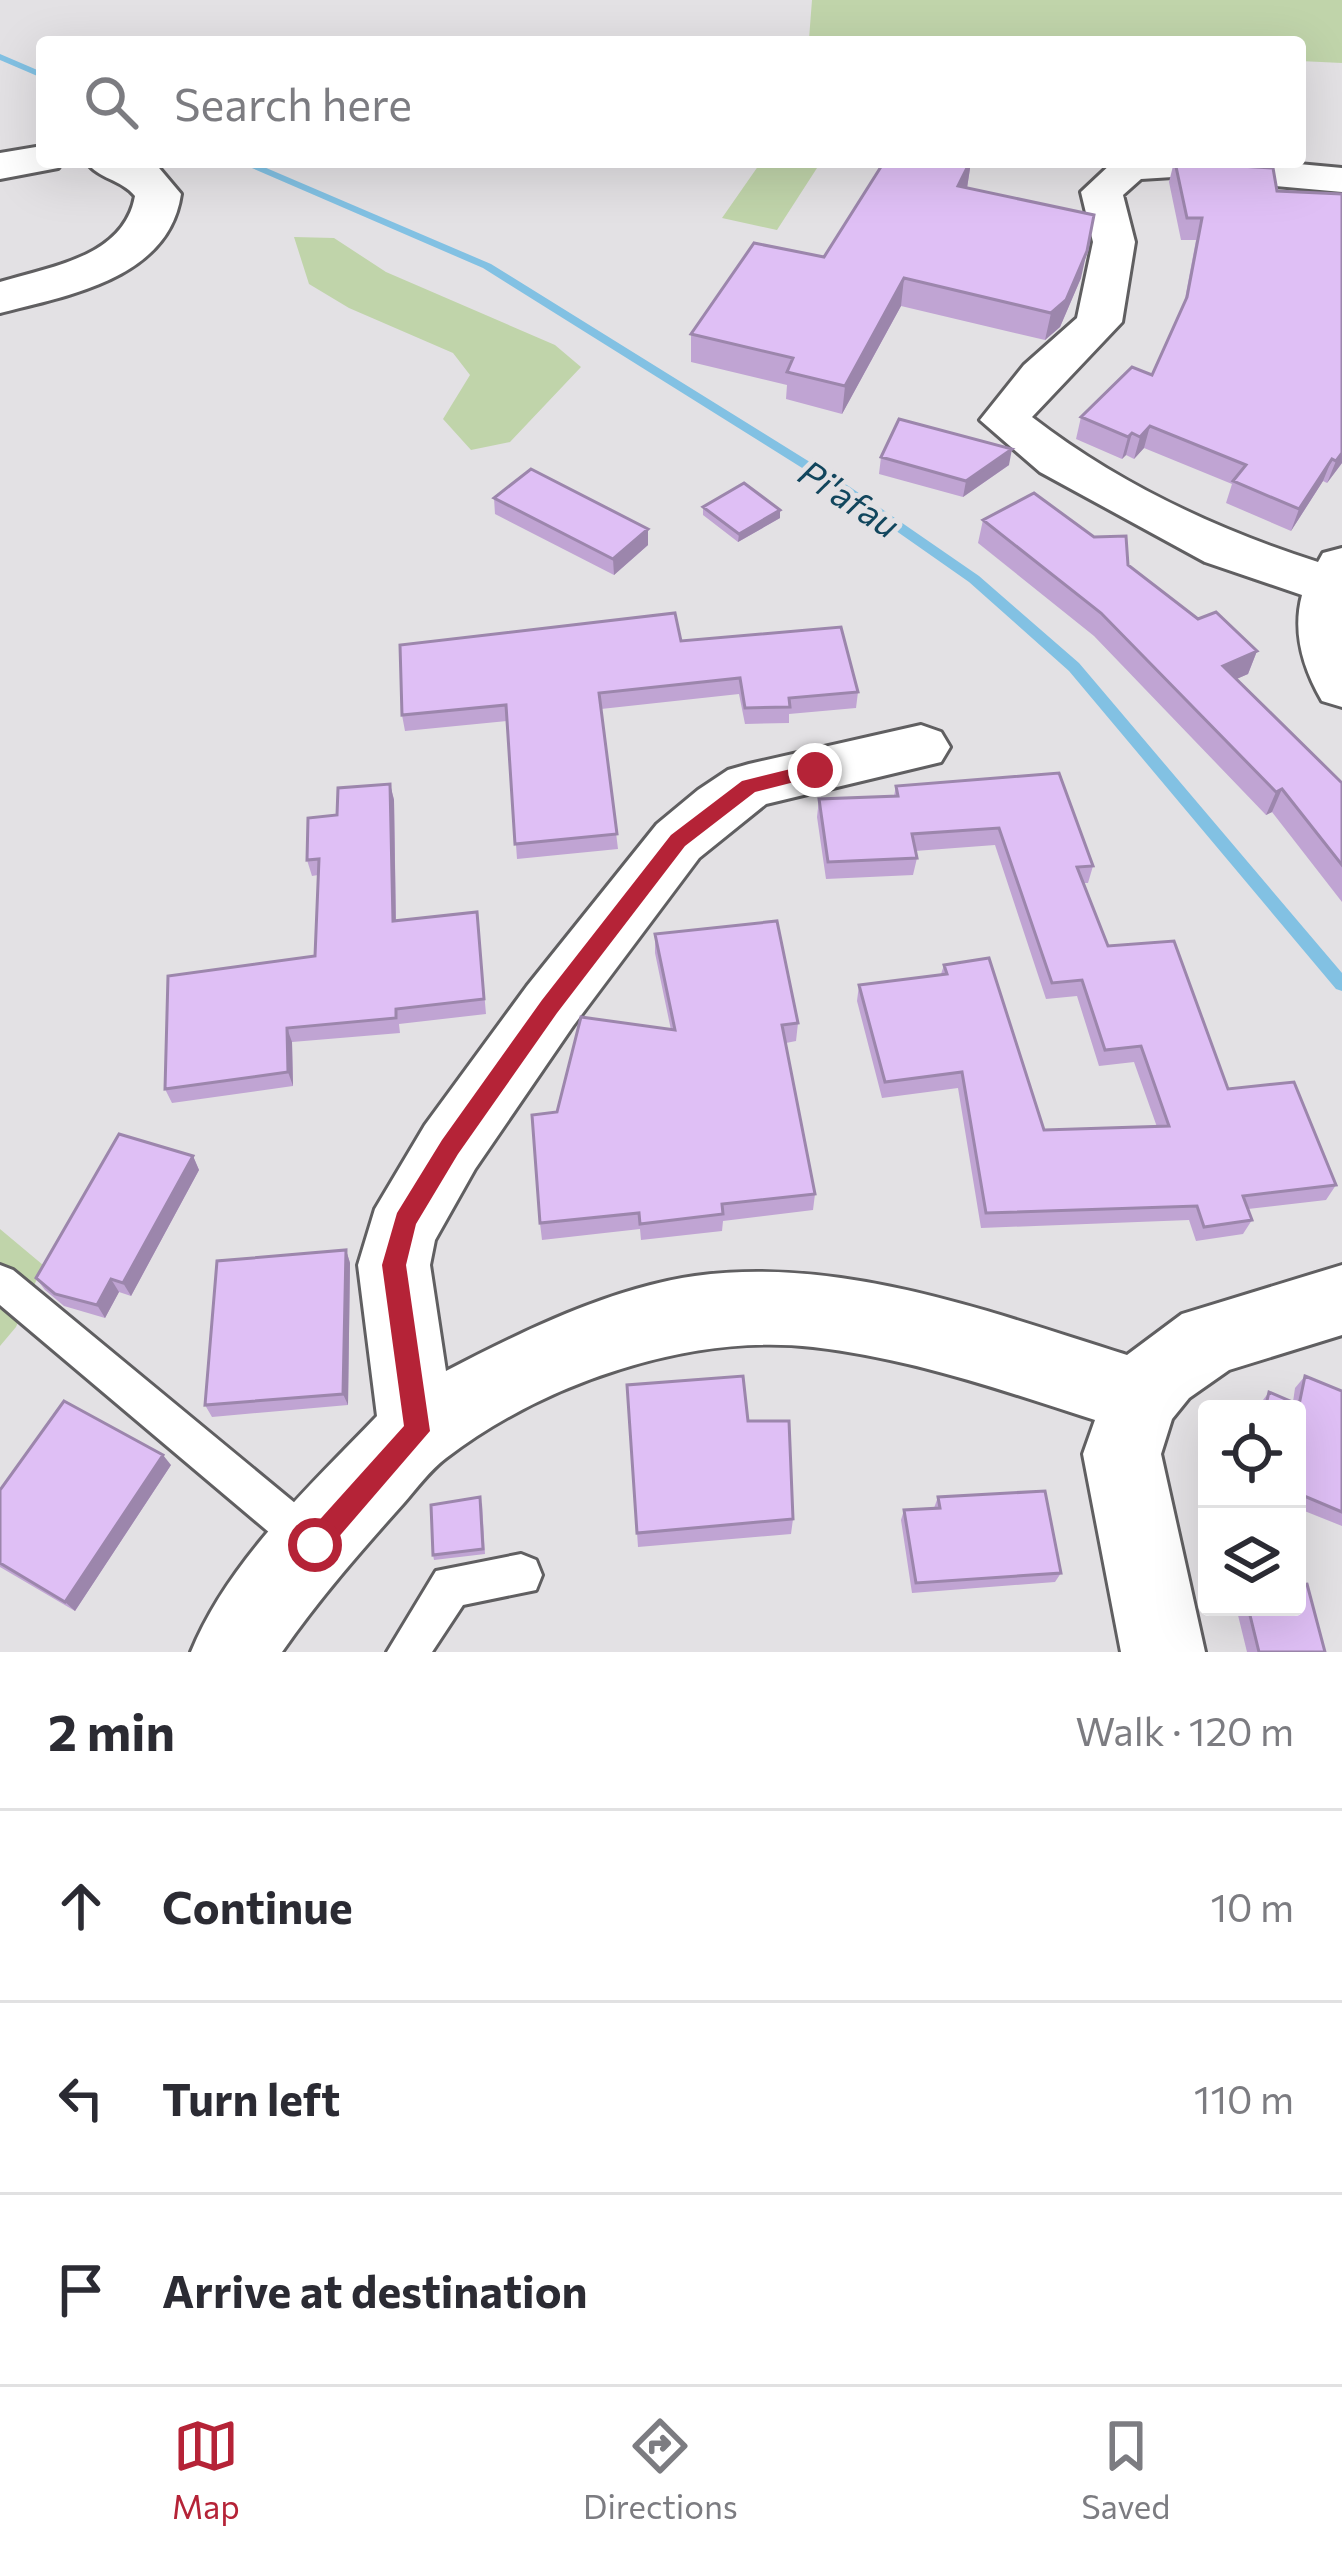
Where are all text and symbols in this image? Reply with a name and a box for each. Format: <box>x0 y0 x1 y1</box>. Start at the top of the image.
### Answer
search box <box>36 36 1306 168</box>
icon: search <box>78 69 144 135</box>
text: Search here <box>174 75 412 130</box>
water label: Pi'afau <box>792 449 909 546</box>
route end <box>788 743 842 797</box>
map controls <box>1198 1400 1306 1616</box>
button: locate <box>1198 1400 1306 1508</box>
button: layers <box>1198 1508 1306 1616</box>
route start <box>288 1518 342 1572</box>
text: 2 min <box>48 1699 175 1762</box>
text: Walk · 120 m <box>1076 1706 1294 1754</box>
icon: ahead <box>48 1873 114 1939</box>
text: Continue <box>162 1878 353 1933</box>
text: 10 m <box>1210 1882 1294 1930</box>
icon: left <box>48 2065 114 2131</box>
text: Turn left <box>162 2070 340 2125</box>
text: 110 m <box>1194 2074 1294 2122</box>
icon: arrive <box>48 2257 114 2323</box>
text: Arrive at destination <box>162 2262 588 2317</box>
tab: Map <box>172 2413 240 2526</box>
tab: Directions <box>583 2413 738 2526</box>
tab: Saved <box>1081 2413 1170 2526</box>

